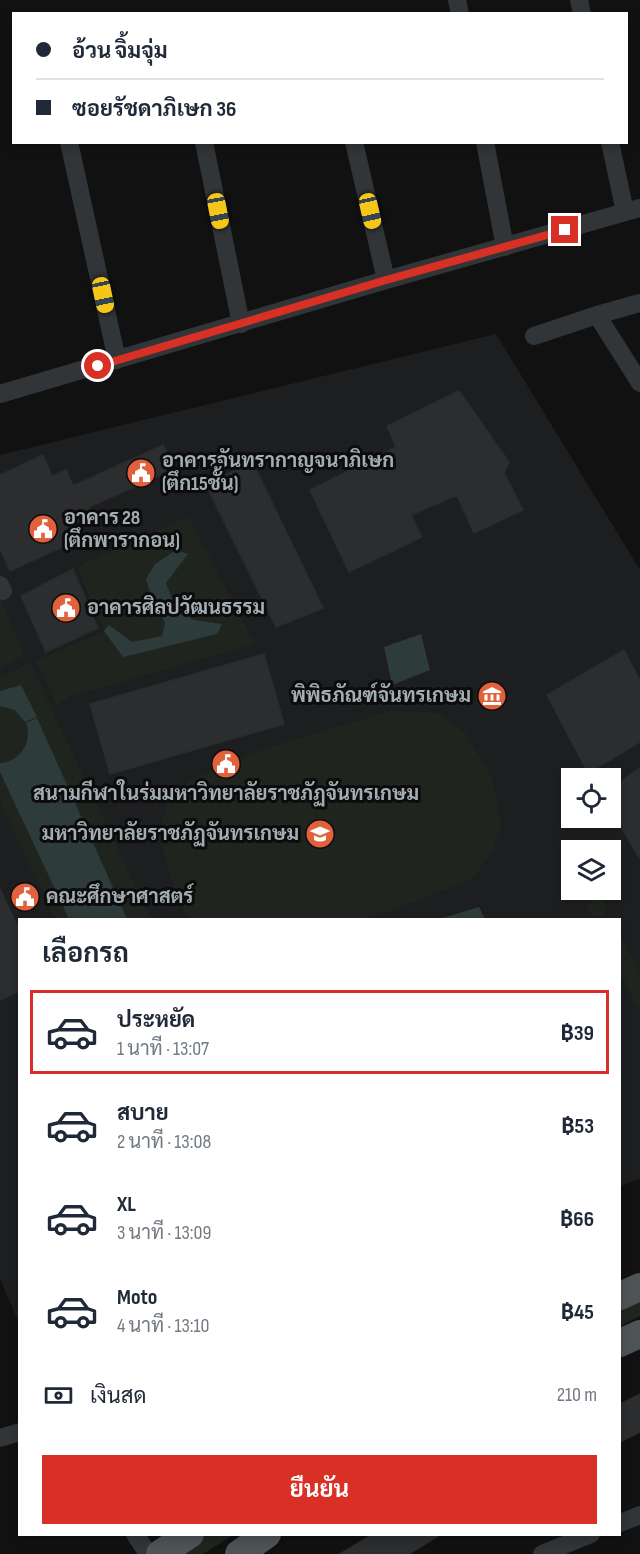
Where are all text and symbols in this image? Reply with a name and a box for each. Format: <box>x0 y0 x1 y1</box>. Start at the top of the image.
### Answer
text: อ้วน จิ้มจุ่ม <box>72 38 168 65</box>
text: ซอยรัชดาภิเษก 36 <box>72 96 236 123</box>
car <box>357 191 383 231</box>
car <box>206 192 230 230</box>
route end <box>551 216 578 243</box>
car <box>90 276 116 314</box>
route start <box>84 352 111 379</box>
place label: อาคารจันทรากาญจนาภิเษก (ตึก15ชั้น) <box>162 447 394 496</box>
public building icon: อาคารจันทรากาญจนาภิเษก (ตึก15ชั้น) <box>125 457 157 489</box>
place label: อาคาร 28 (ตึกพารากอน) <box>64 506 180 553</box>
public building icon: อาคาร 28 (ตึกพารากอน) <box>27 513 59 545</box>
public building icon: อาคารศิลปวัฒนธรรม <box>50 592 82 624</box>
place label: อาคารศิลปวัฒนธรรม <box>87 594 265 620</box>
museum icon: พิพิธภัณฑ์จันทรเกษม <box>476 680 508 712</box>
place label: พิพิธภัณฑ์จันทรเกษม <box>291 682 471 708</box>
public building icon: สนามกีฬาในร่มมหาวิทยาลัยราชภัฏจันทรเกษม <box>210 748 242 780</box>
map controls <box>561 768 621 900</box>
button: locate <box>561 768 621 828</box>
place label: สนามกีฬาในร่มมหาวิทยาลัยราชภัฏจันทรเกษม <box>33 779 419 807</box>
school or university icon: มหาวิทยาลัยราชภัฏจันทรเกษม <box>304 818 336 850</box>
place label: มหาวิทยาลัยราชภัฏจันทรเกษม <box>42 820 299 847</box>
button: layers <box>561 840 621 900</box>
public building icon: คณะศึกษาศาสตร์ <box>9 881 41 913</box>
place label: คณะศึกษาศาสตร์ <box>46 883 195 909</box>
text: เลือกรถ <box>42 938 129 970</box>
icon: car <box>45 1005 99 1059</box>
text: ประหยัด <box>117 1007 195 1034</box>
text: ฿39 <box>560 1020 594 1047</box>
text: 1 นาที · 13:07 <box>117 1037 209 1061</box>
icon: car <box>45 1098 99 1152</box>
text: สบาย <box>117 1100 169 1127</box>
text: ฿53 <box>561 1113 594 1140</box>
text: 2 นาที · 13:08 <box>117 1130 211 1154</box>
icon: car <box>45 1191 99 1245</box>
text: XL <box>117 1191 136 1218</box>
text: ฿66 <box>560 1206 594 1233</box>
text: 3 นาที · 13:09 <box>117 1221 211 1245</box>
icon: car <box>45 1284 99 1338</box>
text: Moto <box>117 1284 157 1311</box>
text: ฿45 <box>561 1299 594 1326</box>
text: 4 นาที · 13:10 <box>117 1314 210 1338</box>
icon: cash <box>42 1379 75 1412</box>
text: เงินสด <box>90 1383 147 1410</box>
text: 210 m <box>557 1383 597 1407</box>
button: ยืนยัน <box>42 1455 597 1524</box>

